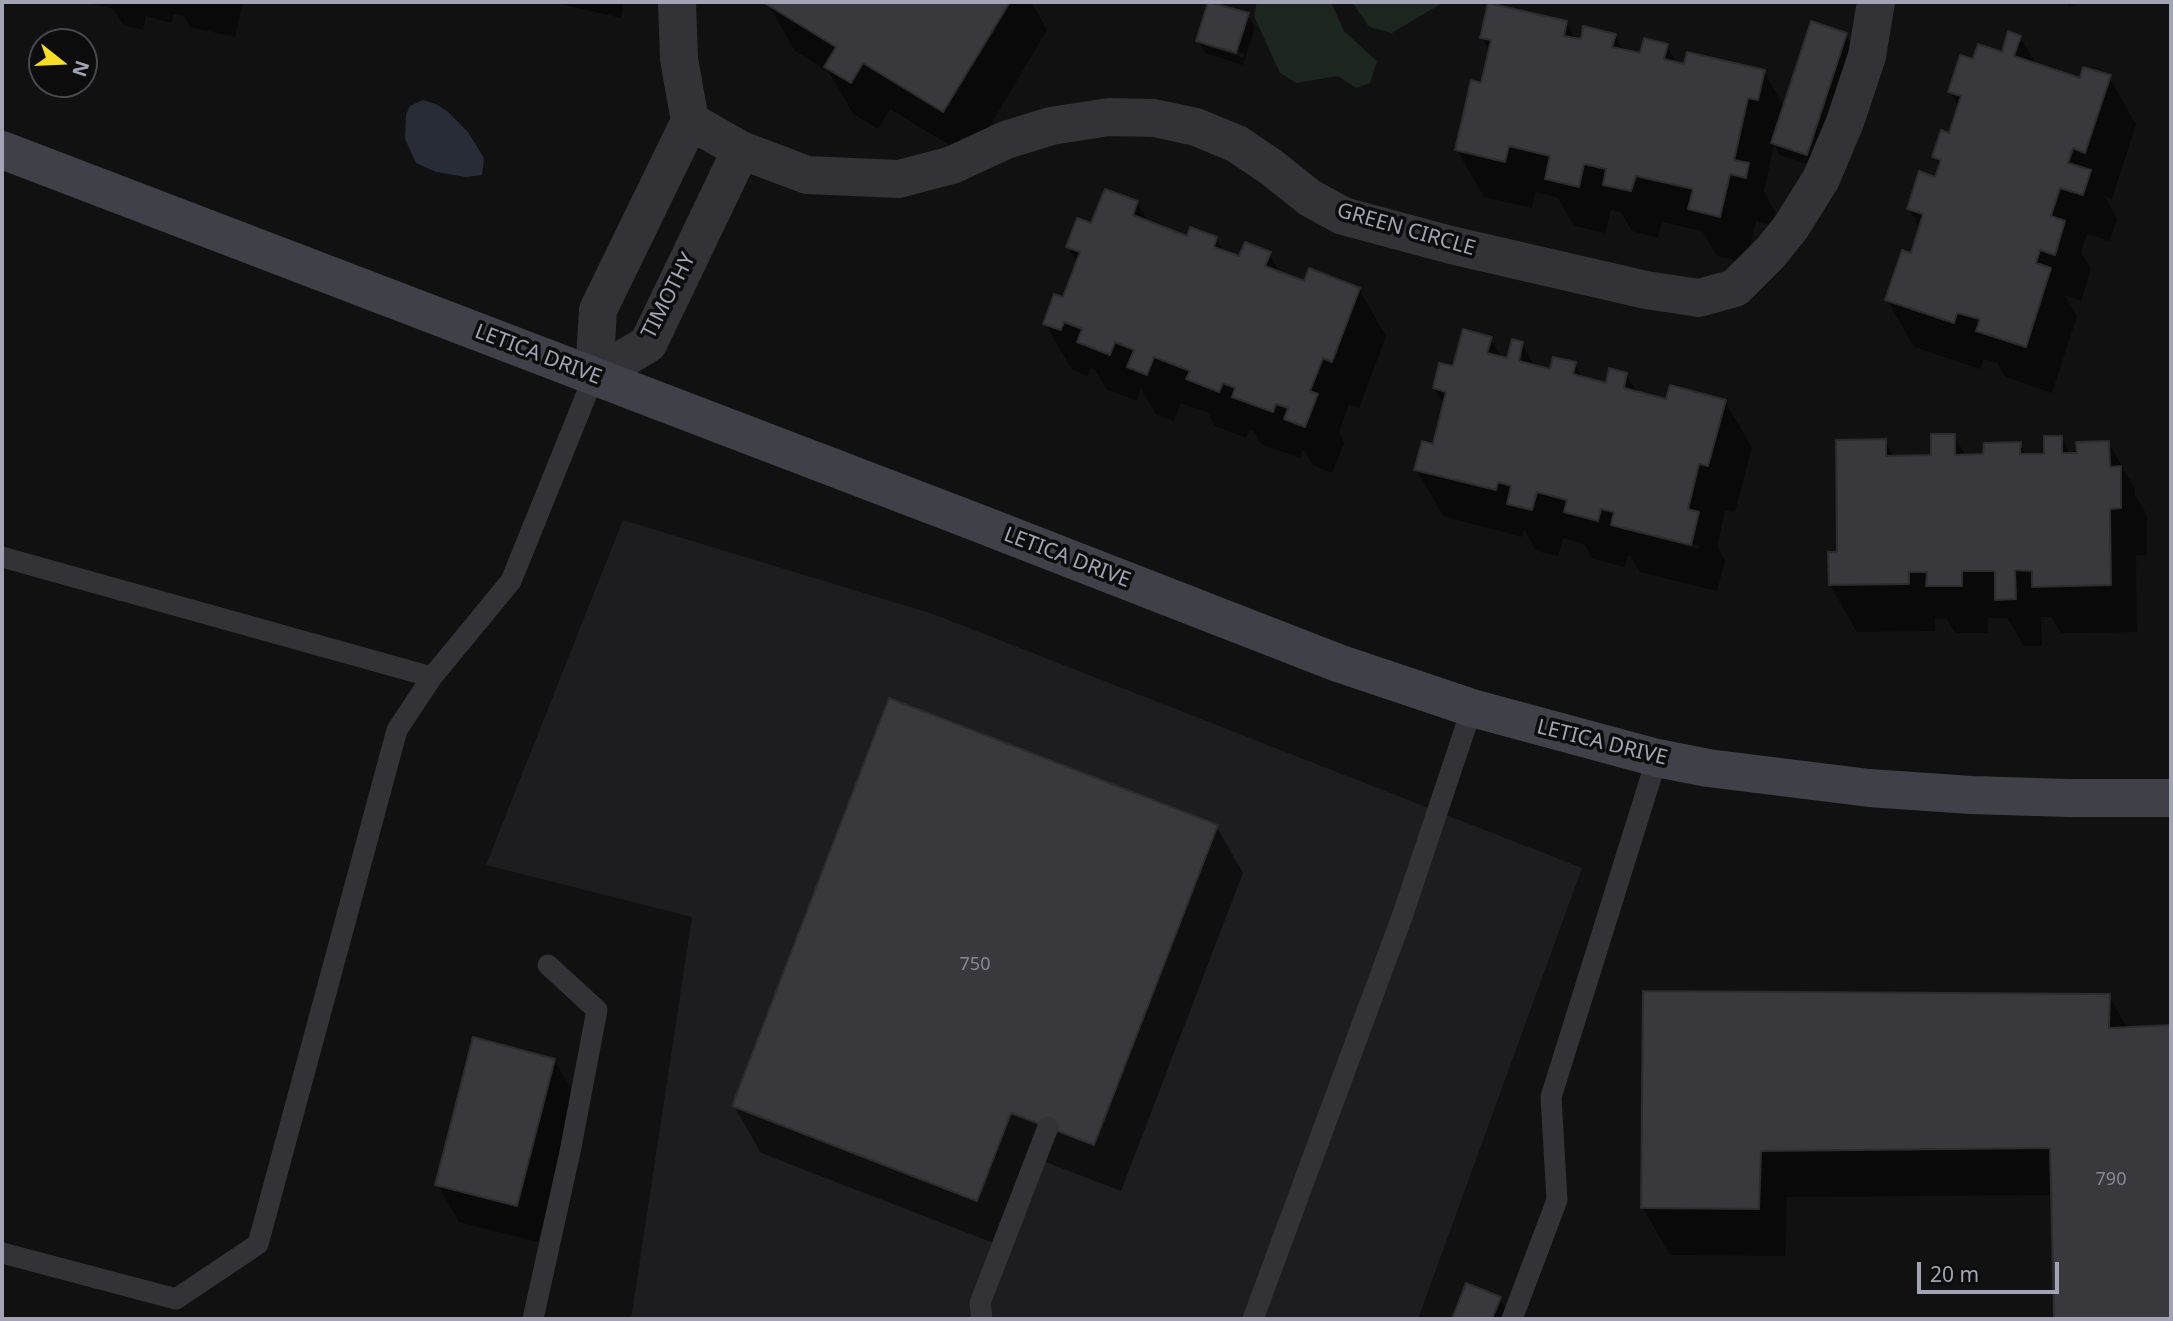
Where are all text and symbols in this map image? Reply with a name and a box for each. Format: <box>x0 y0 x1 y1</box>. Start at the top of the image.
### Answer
north arrow <box>28 28 98 98</box>
text: N <box>66 57 96 80</box>
street label: GREEN CIRCLE <box>1334 198 1478 262</box>
street label: TIMOTHY <box>637 249 701 343</box>
street label: LETICA DRIVE <box>471 319 605 391</box>
street label: LETICA DRIVE <box>1000 522 1134 594</box>
street label: LETICA DRIVE <box>1534 715 1670 771</box>
house number: 750 <box>960 954 990 976</box>
house number: 790 <box>2096 1169 2126 1191</box>
scale bar <box>1921 1248 2063 1292</box>
text: 20 m <box>1930 1260 1979 1288</box>

